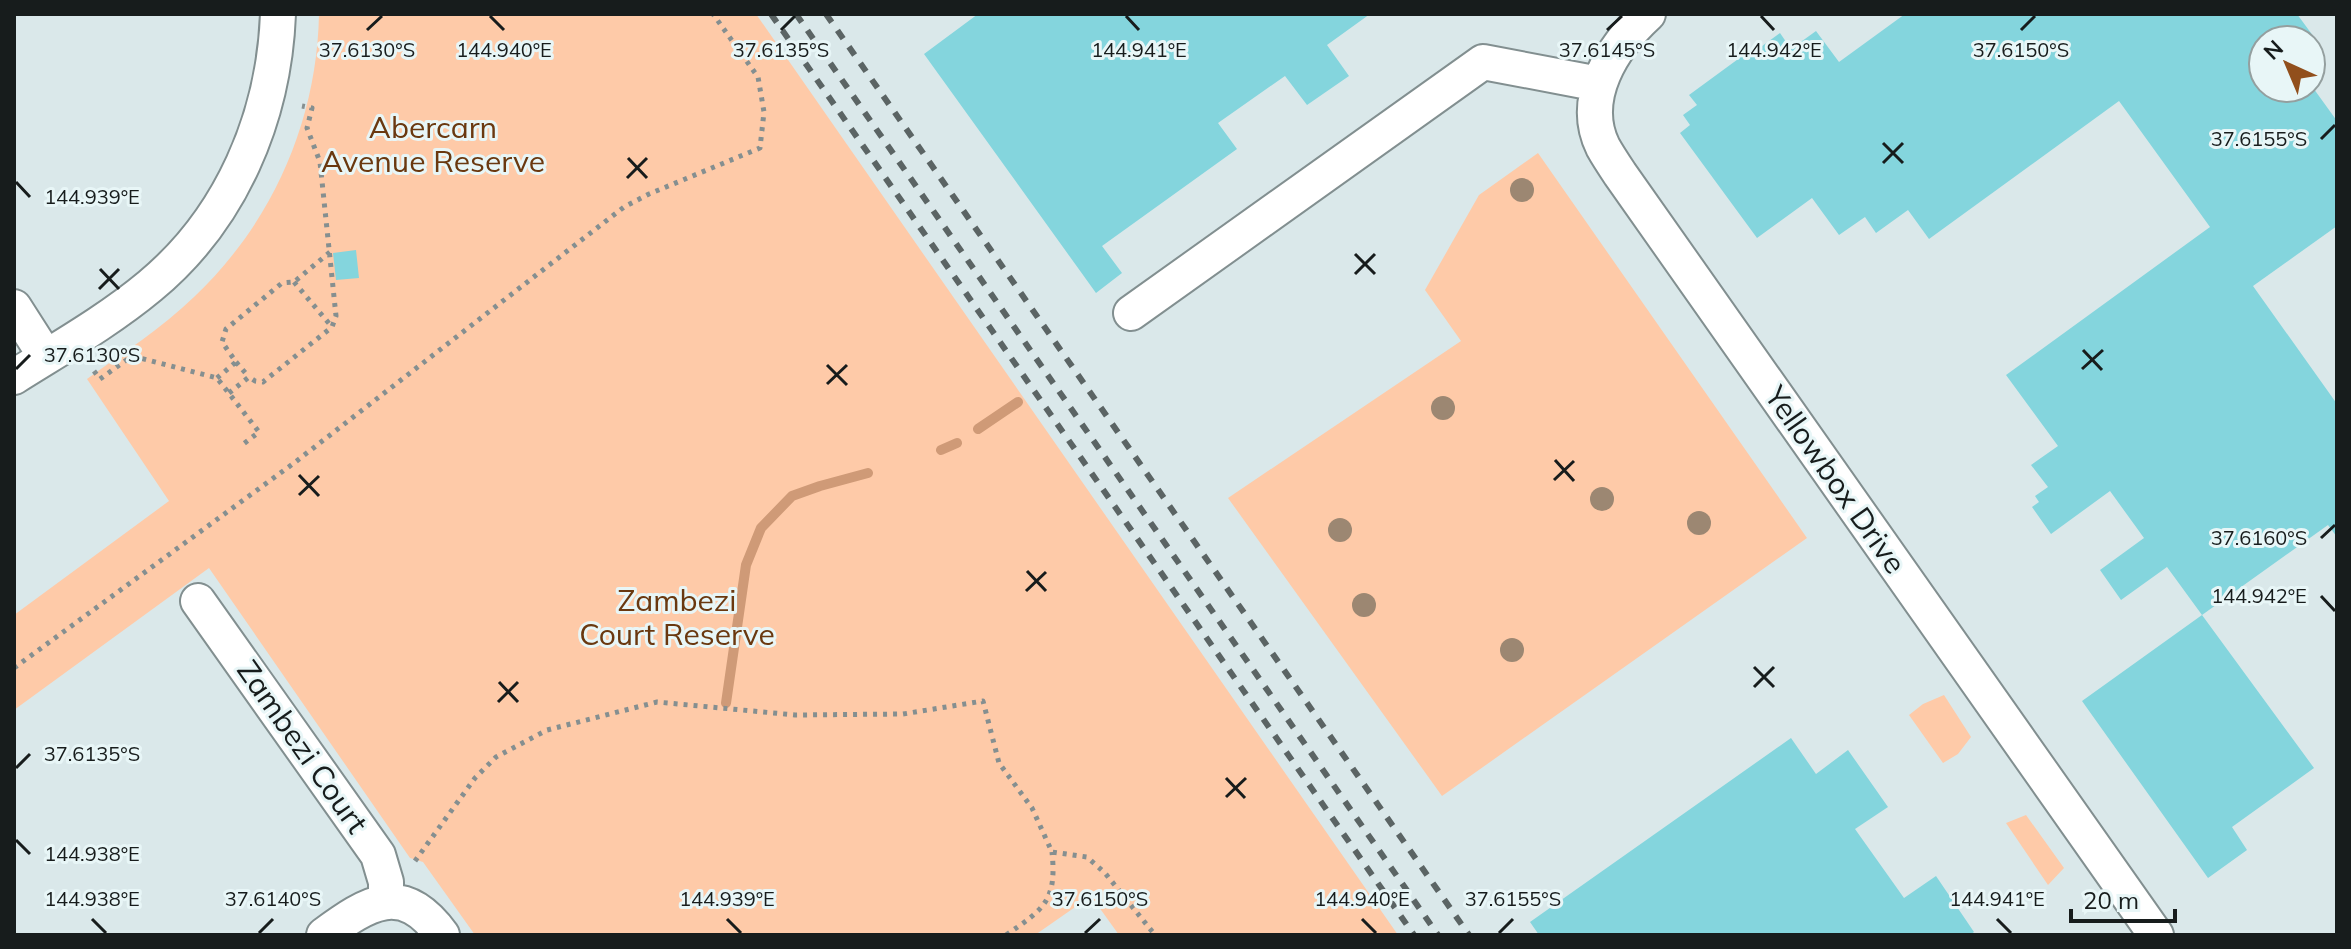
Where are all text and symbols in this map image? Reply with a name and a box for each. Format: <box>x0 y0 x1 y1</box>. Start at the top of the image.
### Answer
north arrow <box>2247 24 2327 104</box>
text: N <box>2257 34 2289 65</box>
text: 37.6130°S <box>319 37 415 62</box>
text: 144.940°E <box>456 37 552 62</box>
text: 37.6135°S <box>733 37 829 62</box>
text: 144.941°E <box>1091 37 1187 62</box>
text: 37.6145°S <box>1559 37 1655 62</box>
text: 144.942°E <box>1726 37 1822 62</box>
text: 37.6150°S <box>1973 37 2069 62</box>
park label: Abercarn Avenue Reserve <box>321 108 545 180</box>
text: 37.6155°S <box>2211 126 2307 151</box>
text: 144.939°E <box>44 184 140 209</box>
text: 37.6130°S <box>44 342 140 367</box>
street label: Yellowbox Drive <box>1756 377 1915 581</box>
text: 37.6160°S <box>2211 525 2307 550</box>
park label: Zambezi Court Reserve <box>579 581 775 653</box>
text: 144.942°E <box>2211 583 2307 608</box>
street label: Zambezi Court <box>229 652 377 840</box>
text: 37.6135°S <box>44 741 140 766</box>
text: 144.938°E <box>44 841 140 866</box>
scale bar <box>2071 873 2175 923</box>
text: 20 m <box>2083 885 2139 915</box>
text: 144.938°E <box>44 886 140 911</box>
text: 37.6140°S <box>225 886 321 911</box>
text: 144.939°E <box>679 886 775 911</box>
text: 37.6150°S <box>1052 886 1148 911</box>
text: 144.940°E <box>1314 886 1410 911</box>
text: 37.6155°S <box>1465 886 1561 911</box>
text: 144.941°E <box>1949 886 2045 911</box>

